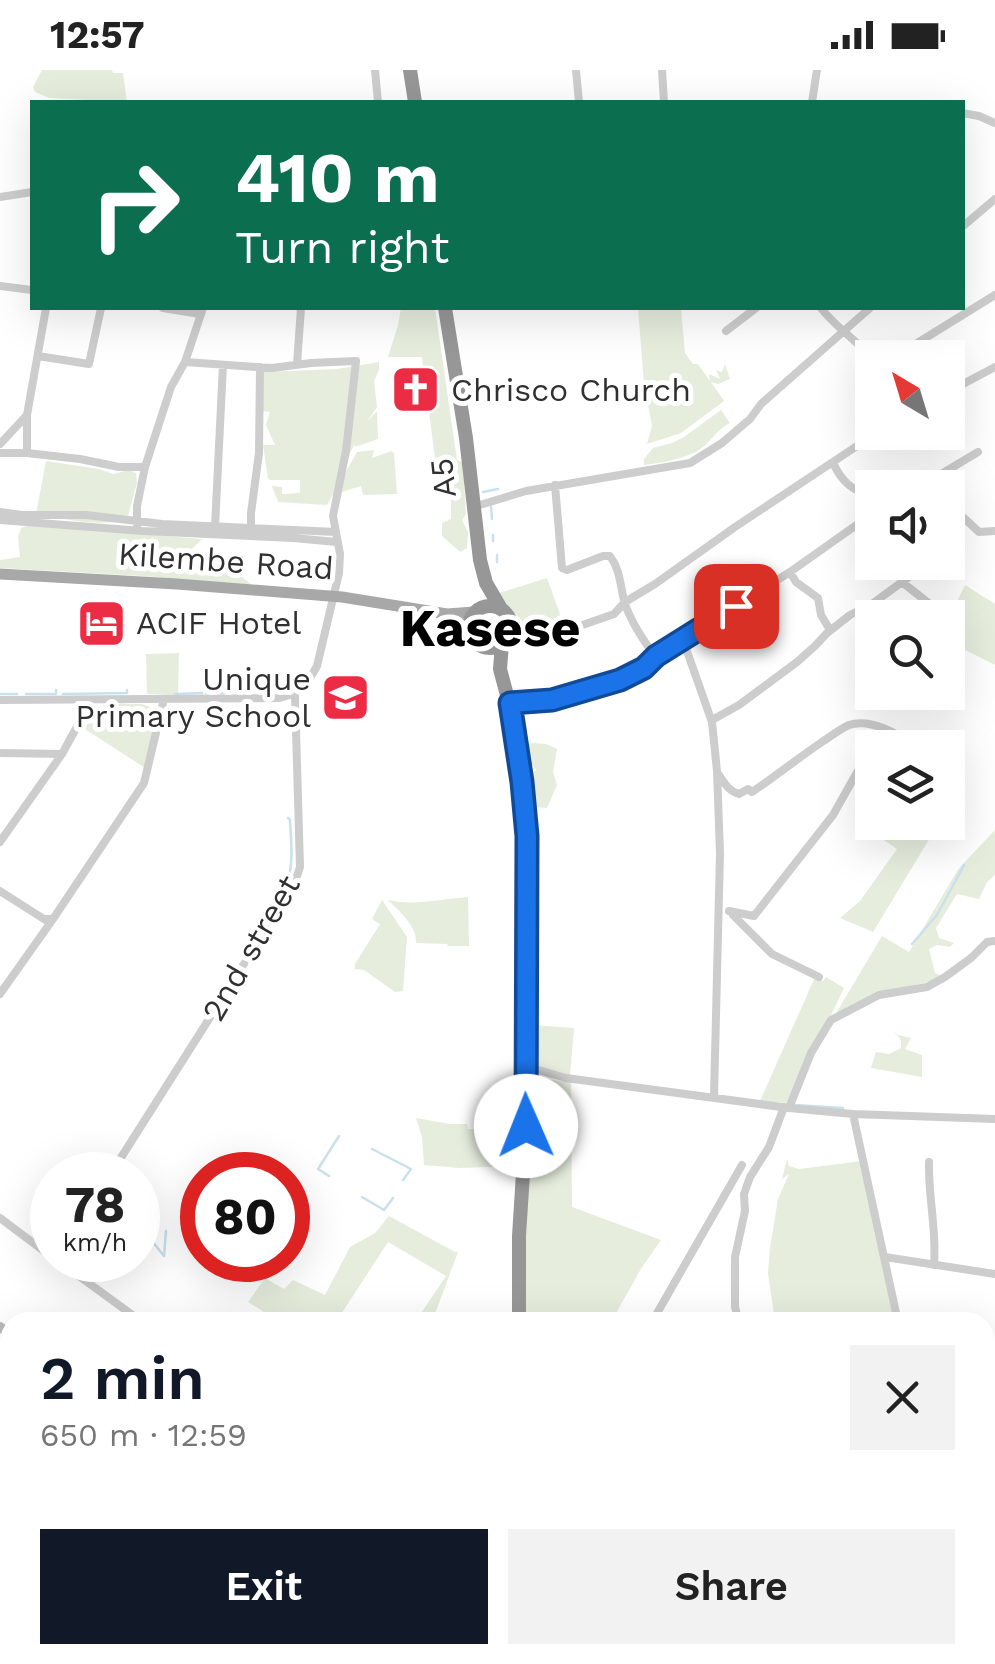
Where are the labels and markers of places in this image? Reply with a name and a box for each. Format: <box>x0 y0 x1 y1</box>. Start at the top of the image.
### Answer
church icon: Chrisco Church <box>390 364 442 416</box>
place label: Chrisco Church <box>451 371 691 409</box>
pin <box>694 564 779 649</box>
hotel icon: ACIF Hotel <box>75 597 127 649</box>
place label: ACIF Hotel <box>136 604 302 642</box>
place label: Unique Primary School <box>75 660 311 735</box>
school or university icon: Unique Primary School <box>320 671 372 723</box>

